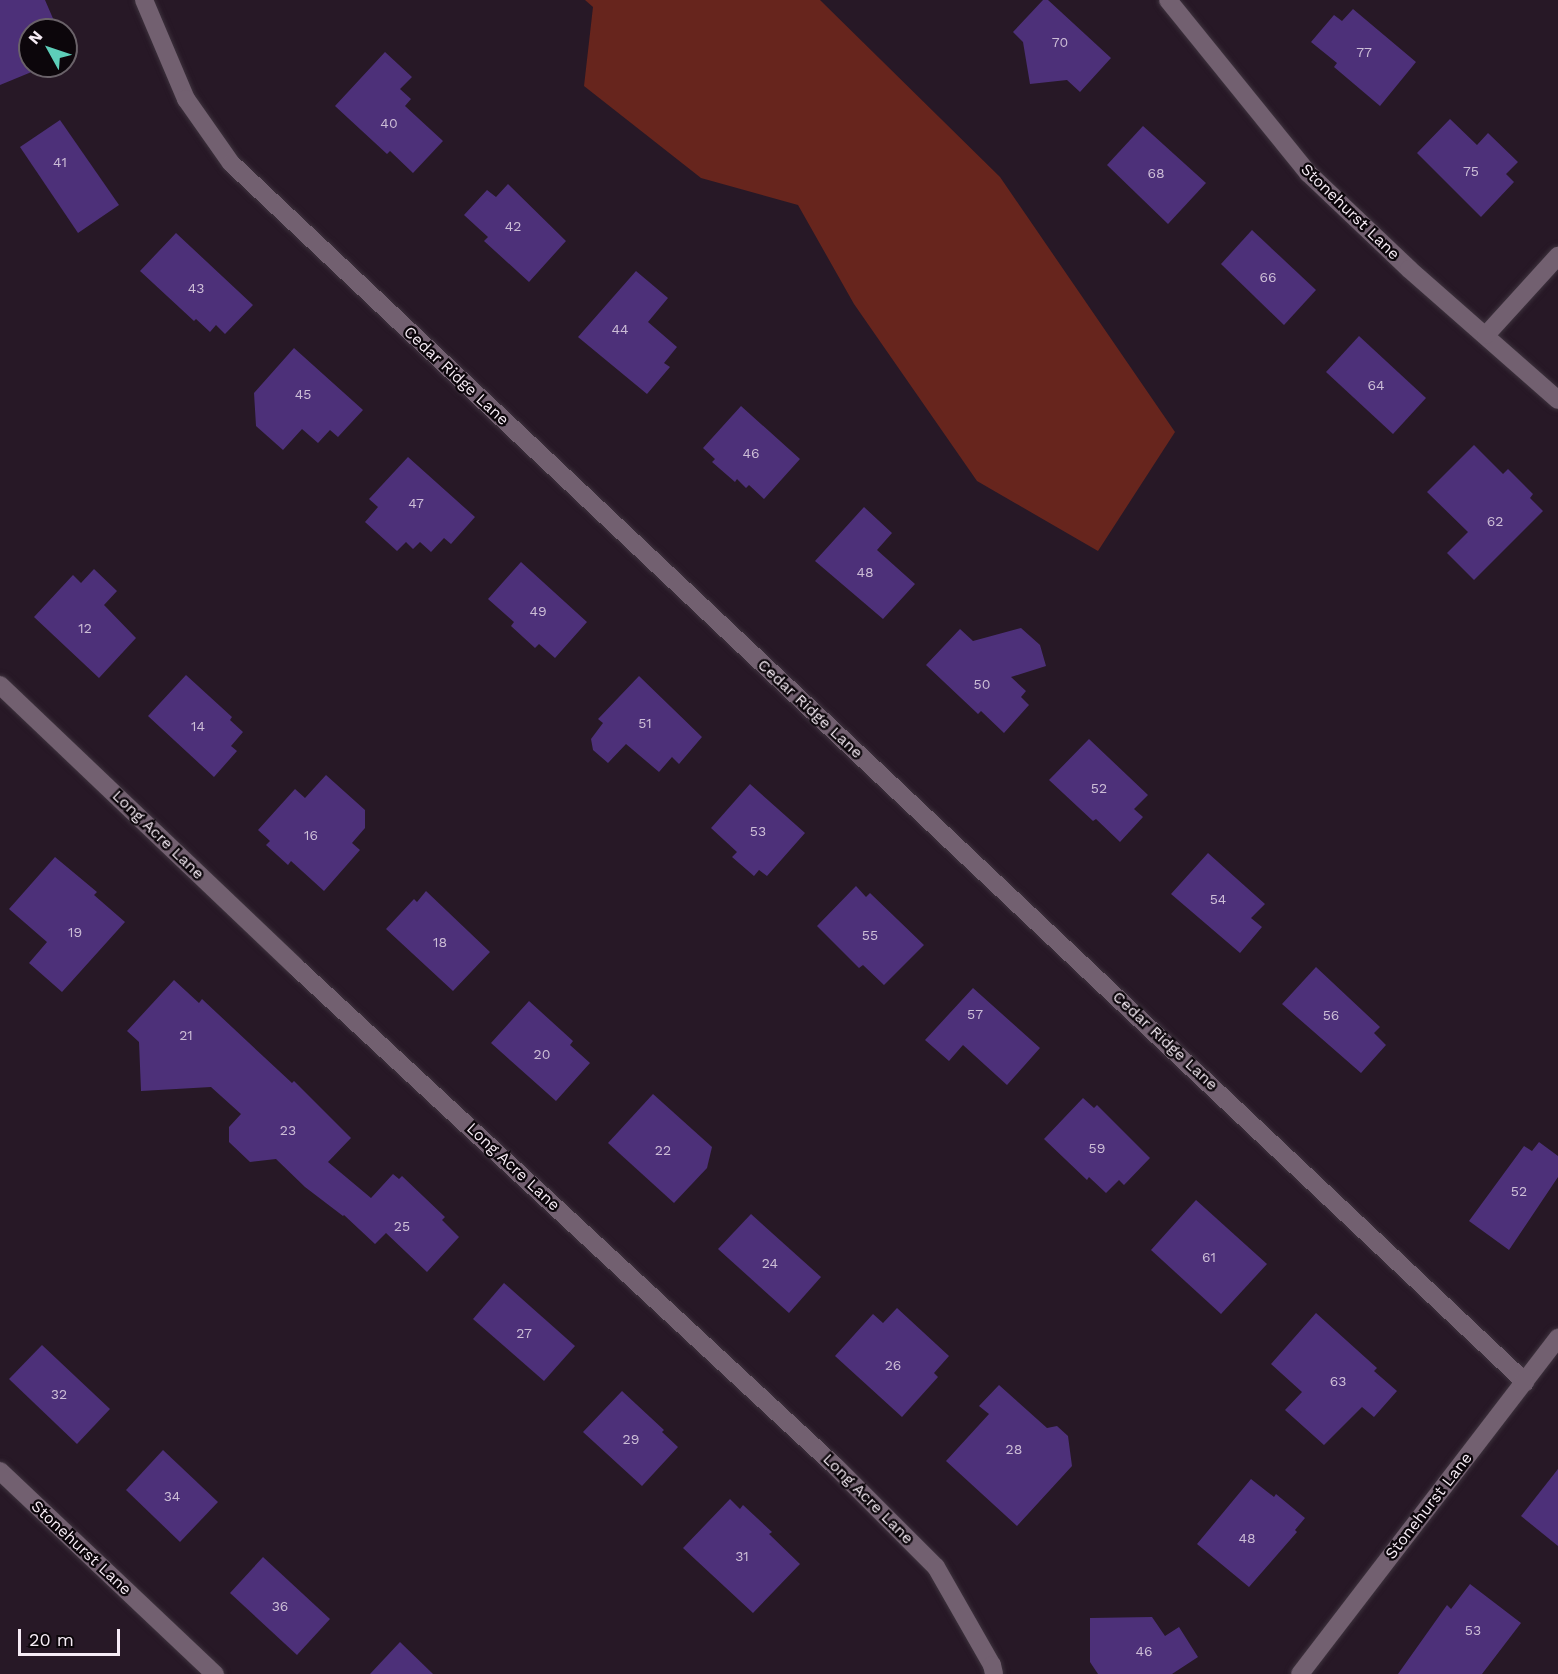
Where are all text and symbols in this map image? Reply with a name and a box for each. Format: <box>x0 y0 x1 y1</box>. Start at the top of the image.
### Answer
north arrow <box>18 18 78 78</box>
text: N <box>24 27 46 48</box>
house number: 70 <box>1052 34 1068 50</box>
house number: 77 <box>1356 44 1372 60</box>
house number: 40 <box>380 115 398 131</box>
house number: 41 <box>53 154 67 170</box>
street label: Stonehurst Lane <box>1297 160 1403 264</box>
house number: 75 <box>1463 163 1479 179</box>
house number: 68 <box>1147 165 1165 181</box>
house number: 42 <box>505 218 521 234</box>
house number: 66 <box>1259 269 1277 285</box>
house number: 43 <box>188 280 204 296</box>
house number: 44 <box>611 321 629 337</box>
street label: Cedar Ridge Lane <box>399 322 513 430</box>
house number: 64 <box>1367 377 1385 393</box>
house number: 45 <box>295 386 311 402</box>
house number: 46 <box>742 445 760 461</box>
house number: 47 <box>408 495 424 511</box>
house number: 62 <box>1487 513 1503 529</box>
house number: 48 <box>856 564 874 580</box>
house number: 49 <box>529 603 547 619</box>
house number: 12 <box>78 620 92 636</box>
street label: Cedar Ridge Lane <box>753 655 867 763</box>
house number: 50 <box>974 676 990 692</box>
house number: 51 <box>638 715 652 731</box>
house number: 14 <box>191 718 205 734</box>
house number: 52 <box>1091 780 1107 796</box>
street label: Long Acre Lane <box>108 786 208 884</box>
house number: 53 <box>750 823 766 839</box>
house number: 16 <box>304 827 318 843</box>
house number: 54 <box>1210 891 1226 907</box>
house number: 19 <box>68 924 82 940</box>
house number: 55 <box>862 927 878 943</box>
house number: 18 <box>433 934 447 950</box>
street label: Cedar Ridge Lane <box>1108 987 1222 1095</box>
house number: 57 <box>967 1006 983 1022</box>
house number: 56 <box>1323 1007 1339 1023</box>
house number: 21 <box>179 1027 193 1043</box>
house number: 20 <box>534 1046 550 1062</box>
street label: Long Acre Lane <box>462 1119 564 1215</box>
house number: 23 <box>280 1122 296 1138</box>
house number: 59 <box>1089 1140 1105 1156</box>
house number: 22 <box>655 1142 671 1158</box>
house number: 52 <box>1511 1183 1527 1199</box>
house number: 25 <box>394 1218 410 1234</box>
house number: 61 <box>1202 1249 1216 1265</box>
house number: 24 <box>762 1255 778 1271</box>
house number: 27 <box>516 1325 532 1341</box>
house number: 26 <box>885 1357 901 1373</box>
house number: 63 <box>1330 1373 1346 1389</box>
house number: 32 <box>51 1386 67 1402</box>
house number: 29 <box>623 1431 639 1447</box>
house number: 28 <box>1006 1441 1022 1457</box>
street label: Long Acre Lane <box>818 1449 918 1549</box>
street label: Stonehurst Lane <box>1381 1449 1477 1563</box>
house number: 34 <box>164 1488 180 1504</box>
street label: Stonehurst Lane <box>27 1497 135 1599</box>
house number: 48 <box>1238 1530 1256 1546</box>
house number: 31 <box>735 1548 749 1564</box>
house number: 36 <box>272 1598 288 1614</box>
scale bar <box>21 1617 123 1655</box>
house number: 53 <box>1465 1622 1481 1638</box>
text: 20 m <box>29 1629 74 1650</box>
house number: 46 <box>1135 1643 1153 1659</box>

